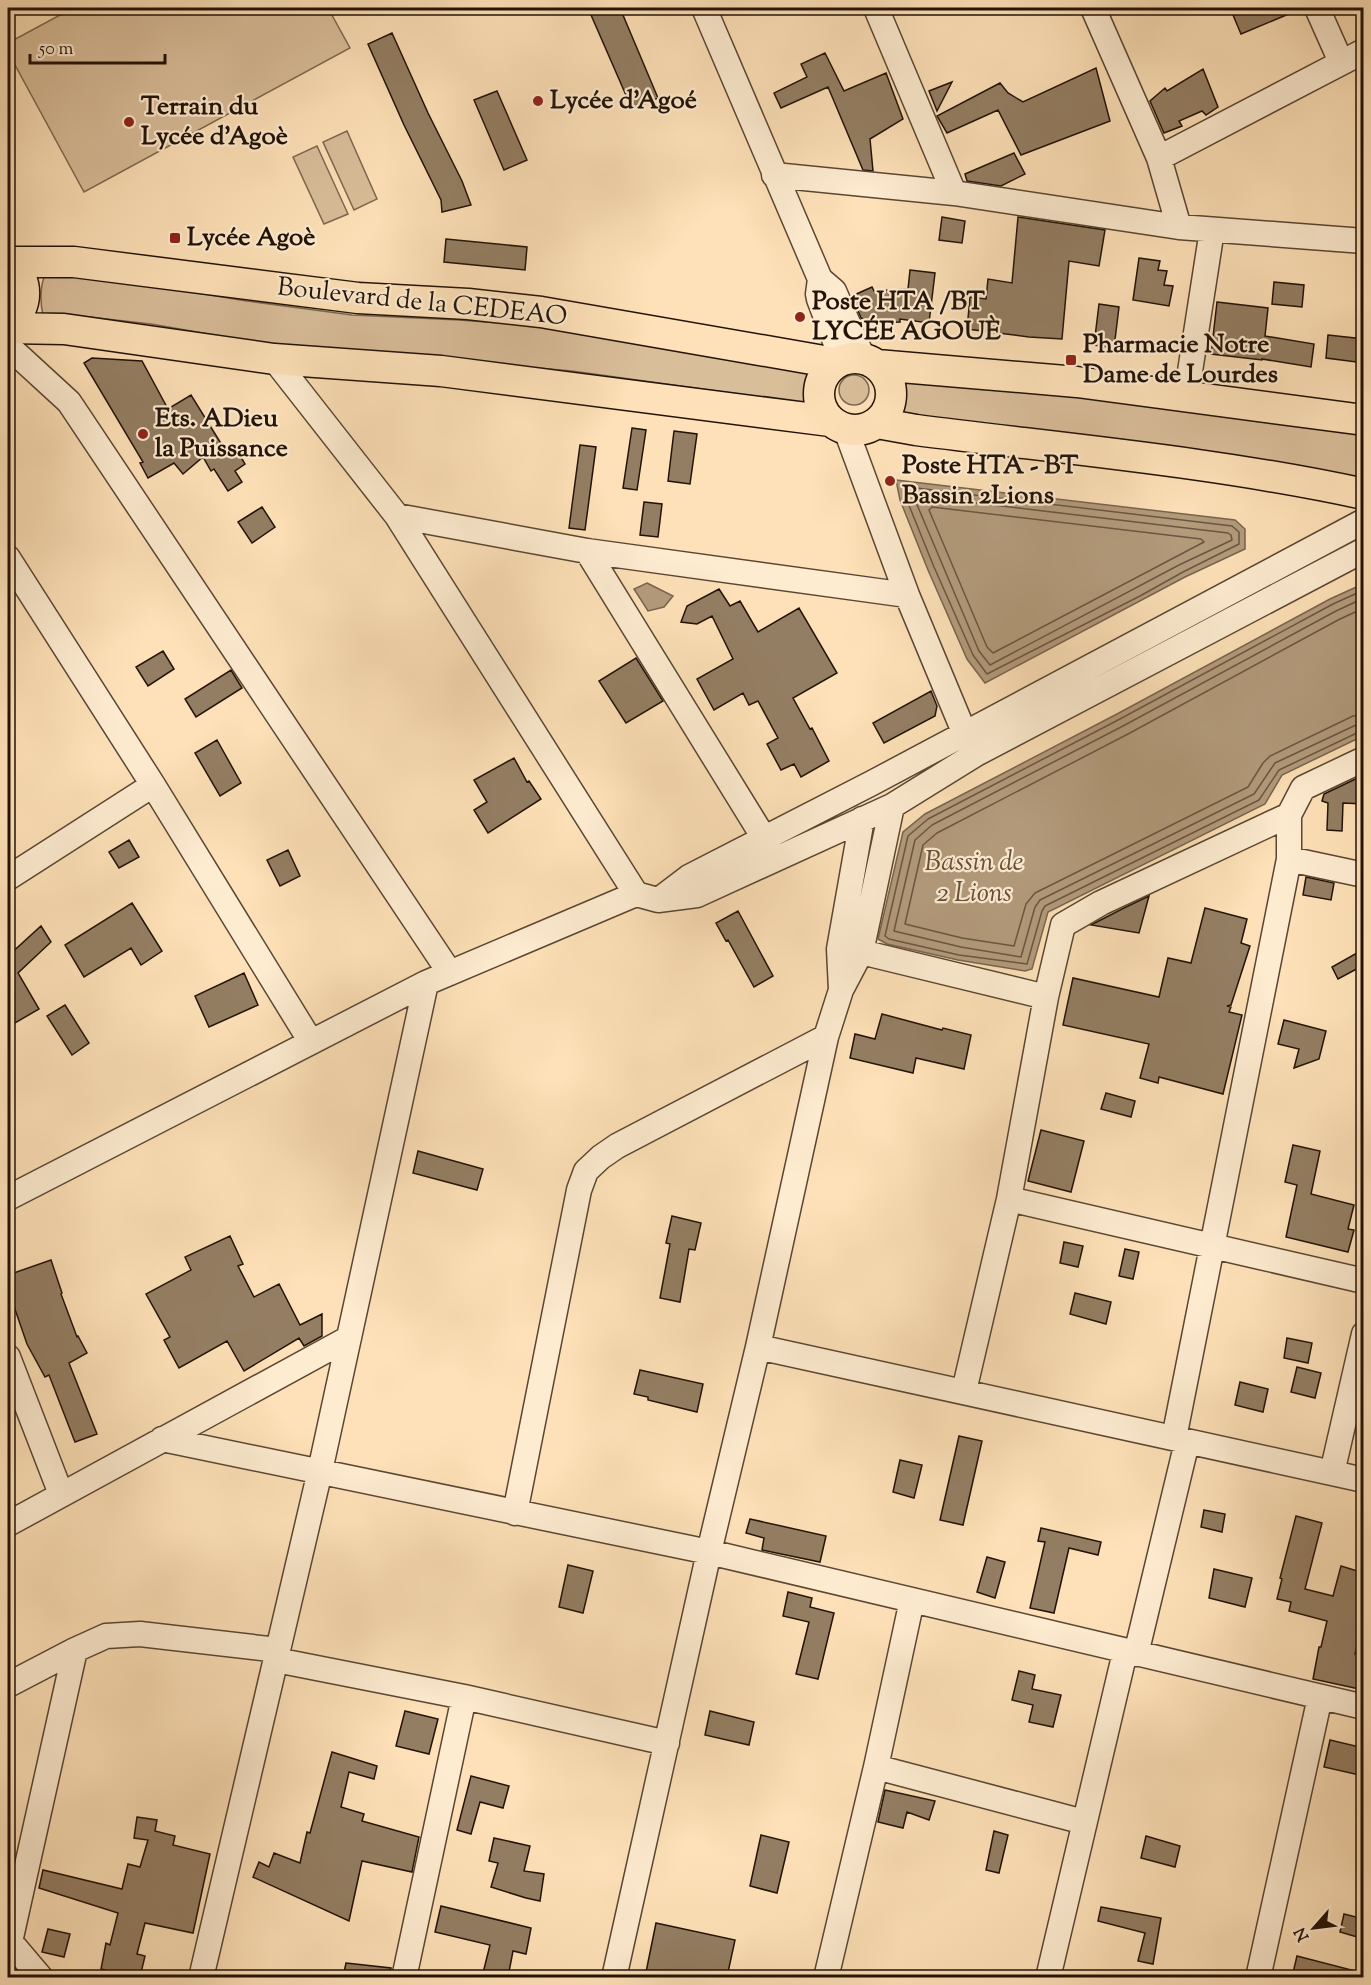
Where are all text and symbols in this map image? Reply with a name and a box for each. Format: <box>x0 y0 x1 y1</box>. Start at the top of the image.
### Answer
scale bar <box>30 27 165 65</box>
text: 50 m <box>38 37 74 63</box>
place label: Lycée d'Agoé <box>550 83 697 120</box>
place label: Terrain du Lycée d'Agoè <box>141 89 288 156</box>
marker: Lycée d'Agoé <box>531 94 545 108</box>
marker: Terrain du Lycée d'Agoè <box>122 115 136 129</box>
place label: Lycée Agoè <box>187 220 315 257</box>
marker: Lycée Agoè <box>168 231 182 245</box>
street label: Boulevard de la CEDEAO <box>275 269 569 337</box>
place label: Poste HTA /BT LYCÉE AGOUÈ <box>812 284 1001 351</box>
marker: Poste HTA /BT LYCÉE AGOUÈ <box>793 310 807 324</box>
place label: Pharmacie Notre Dame de Lourdes <box>1083 327 1278 394</box>
marker: Pharmacie Notre Dame de Lourdes <box>1064 353 1078 367</box>
place label: Ets. ADieu la Puissance <box>155 401 288 468</box>
marker: Ets. ADieu la Puissance <box>136 427 150 441</box>
place label: Poste HTA - BT Bassin 2Lions <box>902 448 1079 515</box>
marker: Poste HTA - BT Bassin 2Lions <box>883 474 897 488</box>
water label: Bassin de 2 Lions <box>925 844 1024 914</box>
north arrow <box>1284 1898 1344 1958</box>
text: N <box>1290 1923 1316 1945</box>

